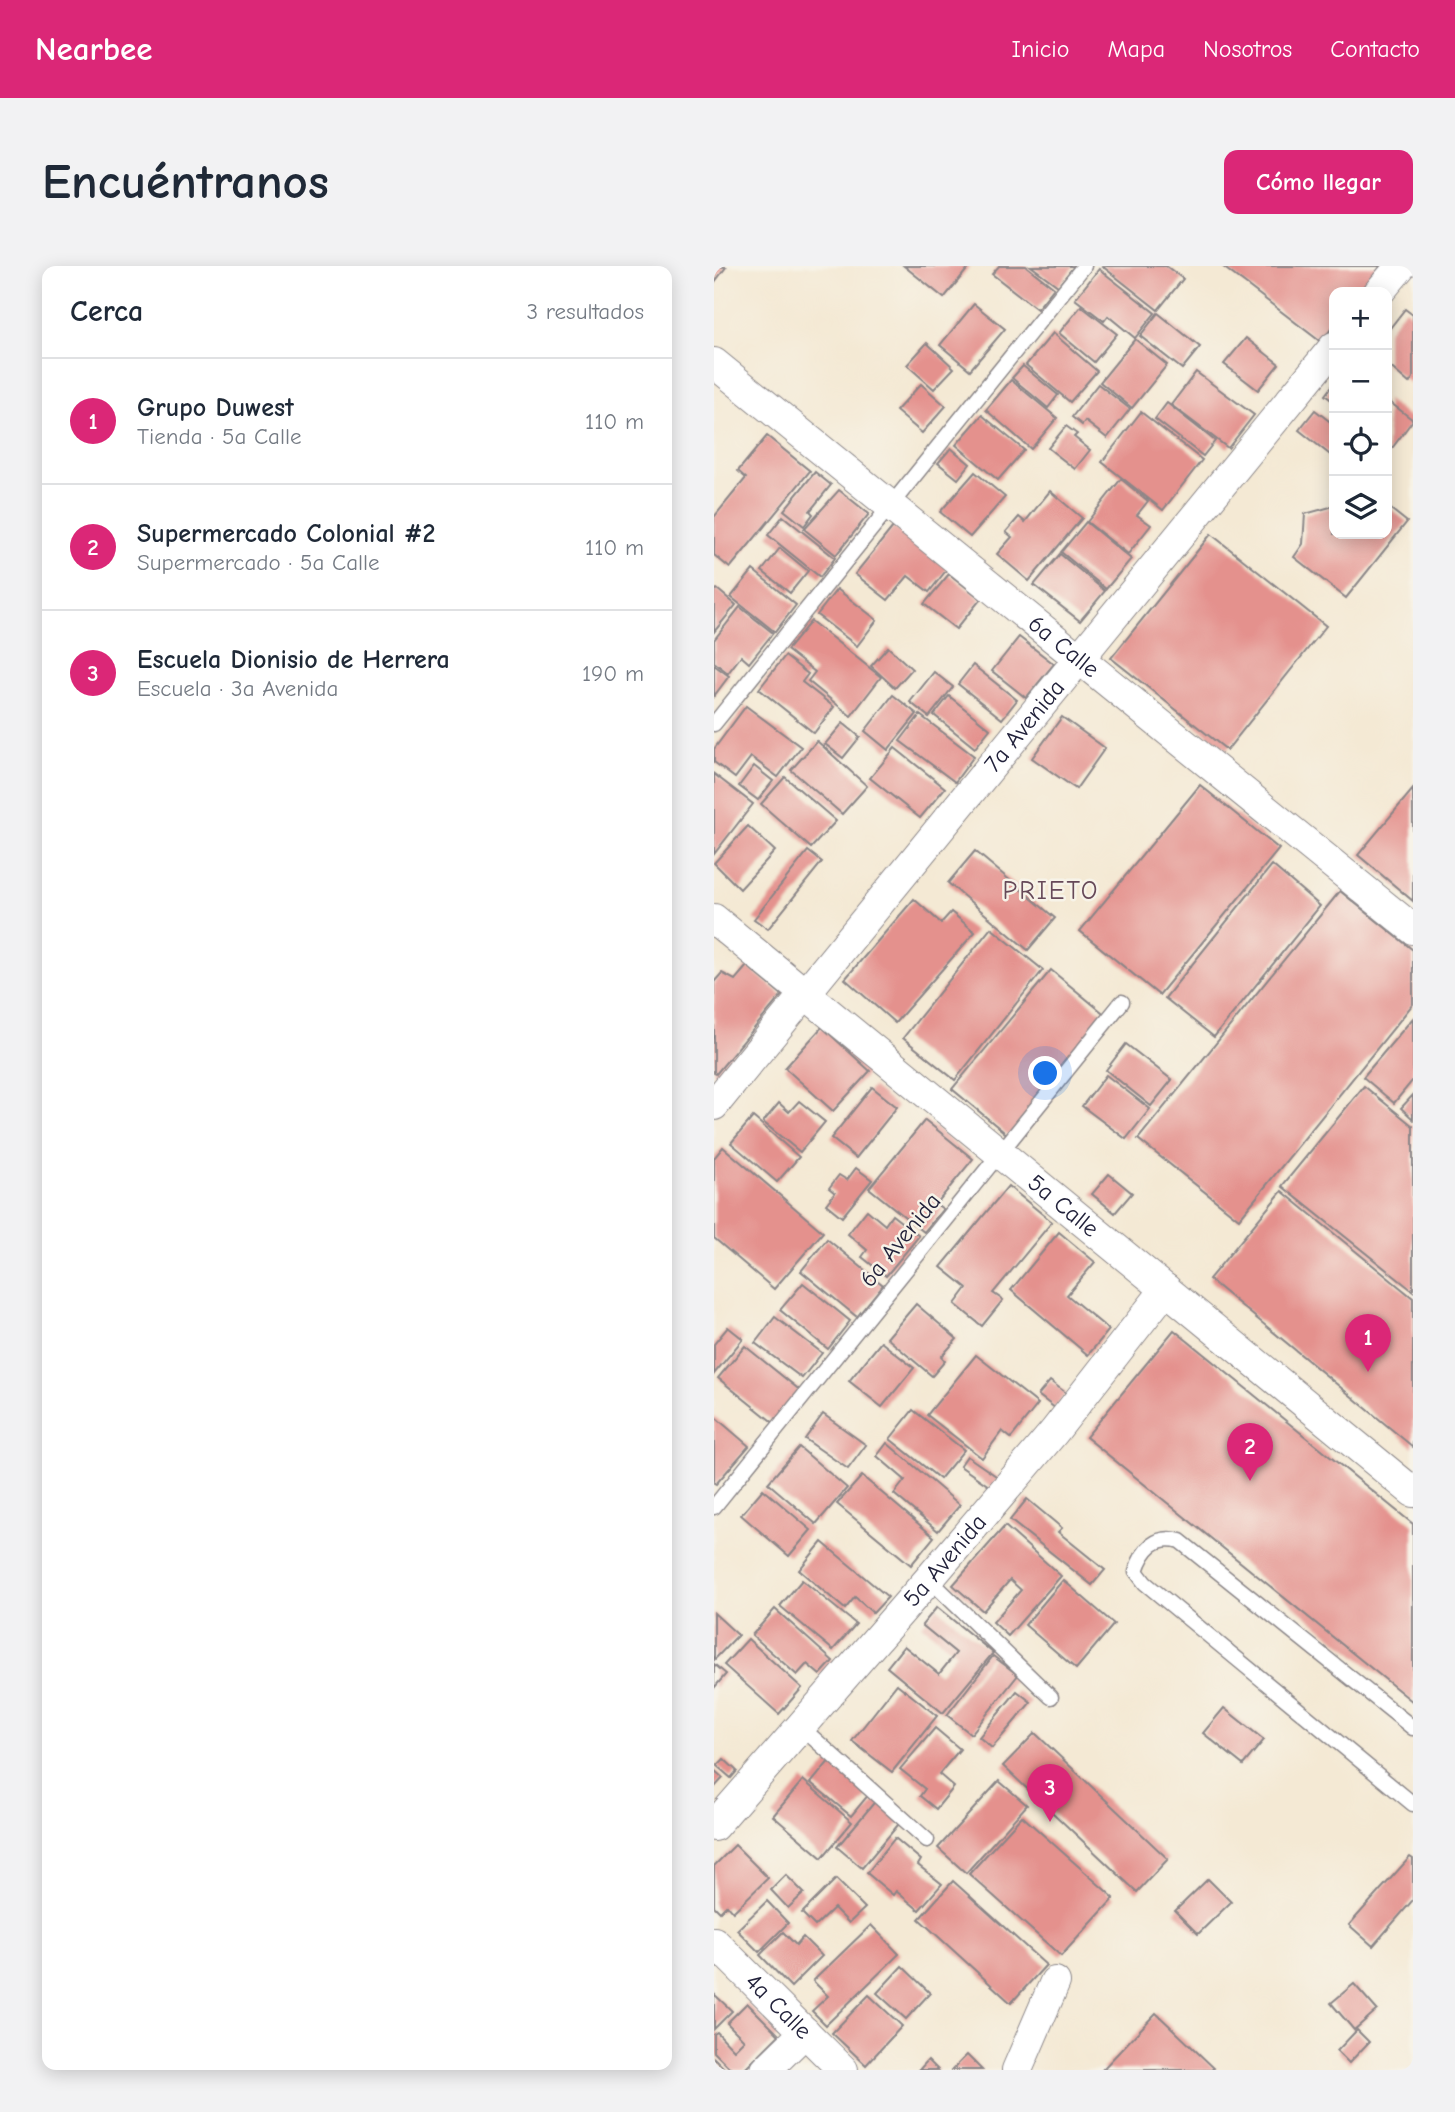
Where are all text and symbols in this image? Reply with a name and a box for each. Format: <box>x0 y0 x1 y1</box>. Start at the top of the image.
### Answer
text: Nearbee <box>35 30 153 68</box>
text: Inicio <box>1012 35 1069 63</box>
text: Mapa <box>1107 35 1165 63</box>
text: Nosotros <box>1203 35 1292 63</box>
text: Contacto <box>1330 35 1420 63</box>
button: Cómo llegar <box>1224 150 1413 214</box>
text: Encuéntranos <box>42 154 329 210</box>
map controls <box>1329 287 1392 539</box>
button: + <box>1329 287 1392 350</box>
text: Cerca <box>70 294 143 329</box>
text: 3 resultados <box>527 298 644 325</box>
button: − <box>1329 350 1392 413</box>
text: Grupo Duwest <box>137 393 294 423</box>
text: 1 <box>88 408 98 435</box>
text: 110 m <box>585 408 644 435</box>
button: locate <box>1329 413 1392 476</box>
text: Tienda · 5a Calle <box>137 423 302 450</box>
button: layers <box>1329 476 1392 539</box>
text: Supermercado Colonial #2 <box>137 519 435 549</box>
text: 2 <box>87 534 99 561</box>
text: 110 m <box>585 534 644 561</box>
text: Supermercado · 5a Calle <box>137 549 380 576</box>
street label: 6a Calle <box>1023 609 1105 683</box>
text: Escuela Dionisio de Herrera <box>137 645 450 675</box>
text: 3 <box>87 660 99 687</box>
text: 190 m <box>582 660 644 687</box>
street label: 7a Avenida <box>978 674 1070 778</box>
text: Escuela · 3a Avenida <box>137 675 338 702</box>
district label: PRIETO <box>1003 876 1099 906</box>
your location <box>1028 1056 1062 1090</box>
street label: 5a Calle <box>1023 1168 1105 1243</box>
street label: 6a Avenida <box>854 1187 946 1293</box>
pin: 1 <box>1345 1314 1391 1372</box>
pin: 2 <box>1227 1423 1273 1481</box>
street label: 5a Avenida <box>898 1508 992 1612</box>
pin: 3 <box>1027 1764 1073 1822</box>
street label: 4a Calle <box>740 1967 817 2045</box>

